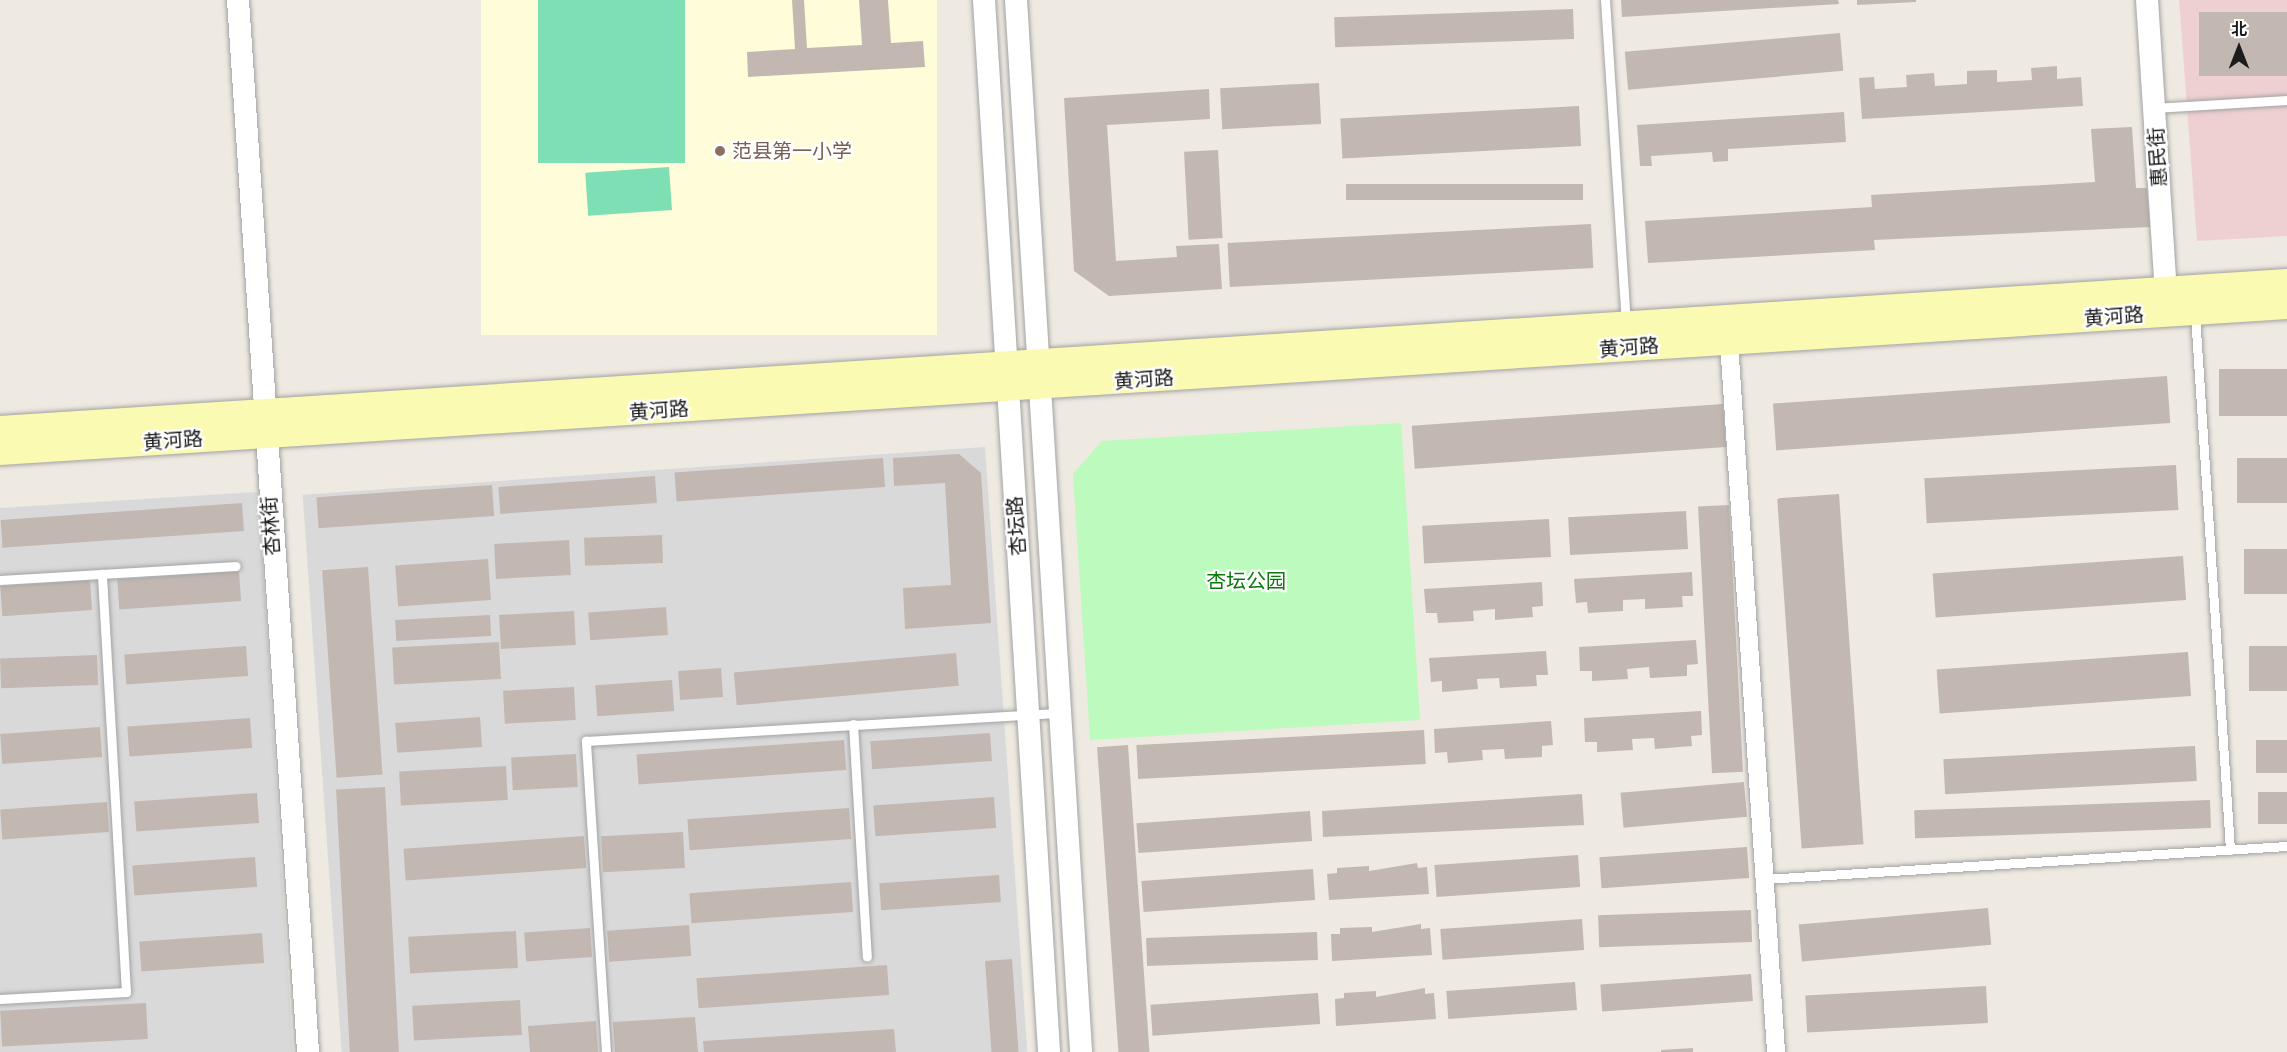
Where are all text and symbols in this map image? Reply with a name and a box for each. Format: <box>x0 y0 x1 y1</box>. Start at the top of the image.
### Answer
north arrow <box>2209 18 2269 78</box>
text: 北 <box>2231 20 2247 39</box>
street label: 惠民街 <box>2144 126 2172 188</box>
place label: 范县第一小学 <box>732 139 852 163</box>
marker: 范县第一小学 <box>713 144 727 158</box>
street label: 黄河路 <box>2083 303 2145 331</box>
street label: 黄河路 <box>1598 334 1660 362</box>
street label: 黄河路 <box>1113 366 1175 394</box>
street label: 黄河路 <box>628 397 690 425</box>
street label: 黄河路 <box>142 427 204 455</box>
street label: 杏林街 <box>257 495 285 557</box>
street label: 杏坛路 <box>1003 495 1031 557</box>
park label: 杏坛公园 <box>1206 569 1286 593</box>

